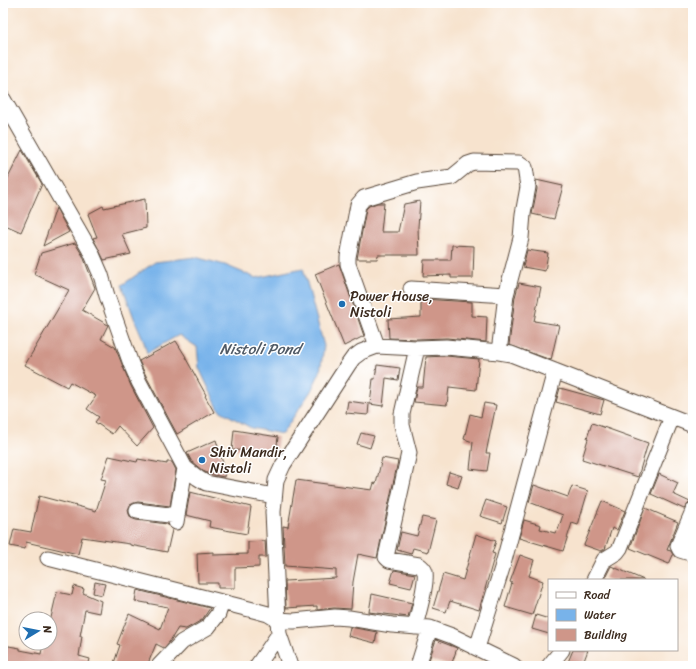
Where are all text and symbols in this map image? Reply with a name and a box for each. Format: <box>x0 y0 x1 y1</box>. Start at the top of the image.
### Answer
place label: Power House, Nistoli <box>350 284 433 325</box>
marker: Power House, Nistoli <box>337 299 347 309</box>
water label: Nistoli Pond <box>220 336 304 362</box>
place label: Shiv Mandir, Nistoli <box>210 440 288 481</box>
marker: Shiv Mandir, Nistoli <box>197 455 207 465</box>
legend <box>548 579 678 651</box>
text: Road <box>584 584 611 606</box>
text: Water <box>584 604 617 626</box>
north arrow <box>18 611 58 651</box>
text: N <box>37 623 57 635</box>
text: Building <box>584 624 627 646</box>

